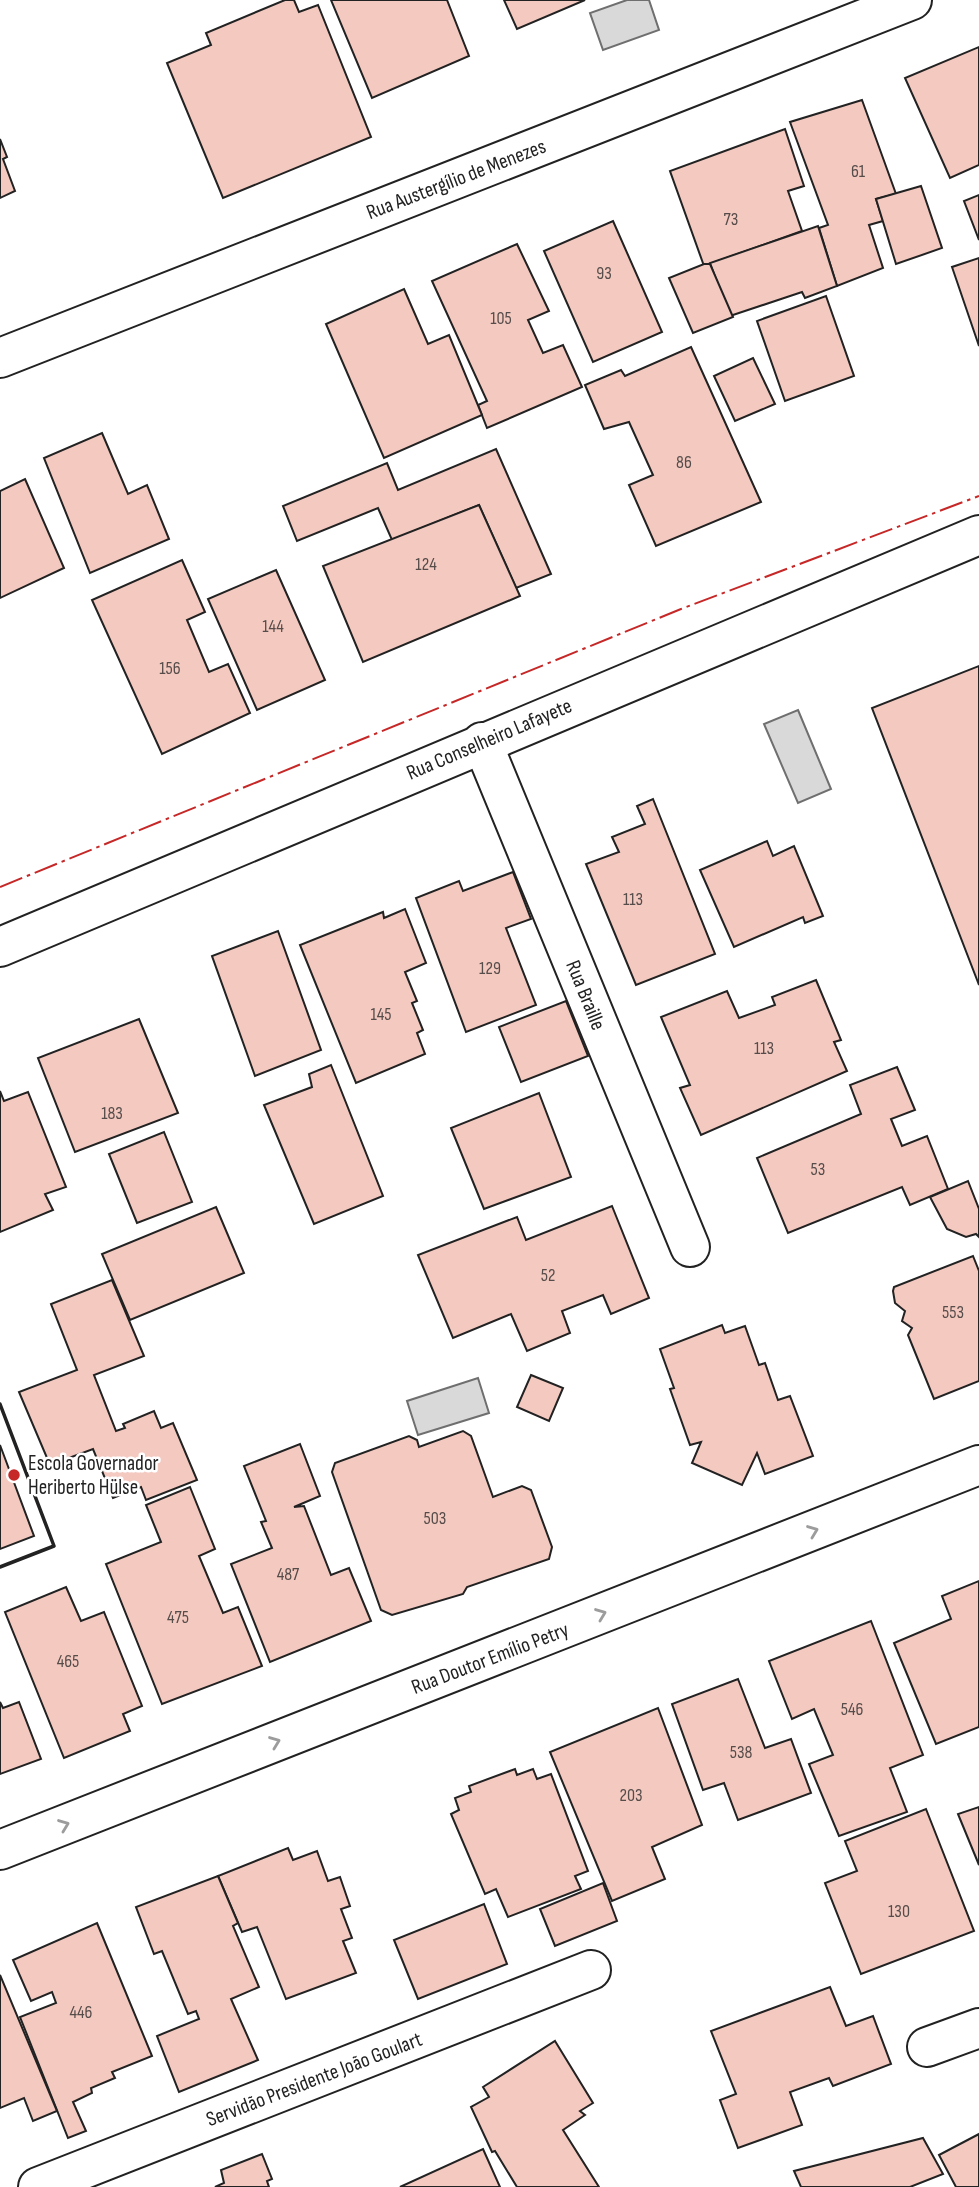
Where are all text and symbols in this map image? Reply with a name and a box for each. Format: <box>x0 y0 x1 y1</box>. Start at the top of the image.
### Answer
street label: Rua Austergílio de Menezes <box>363 134 549 225</box>
house number: 61 <box>851 161 866 182</box>
house number: 73 <box>724 209 738 230</box>
house number: 93 <box>596 263 612 284</box>
house number: 105 <box>490 308 512 329</box>
house number: 86 <box>676 452 692 473</box>
house number: 124 <box>415 554 437 575</box>
house number: 144 <box>262 616 284 637</box>
house number: 156 <box>159 658 181 679</box>
street label: Rua Conselheiro Lafayete <box>403 693 576 786</box>
house number: 113 <box>623 889 643 910</box>
street label: Rua Braille <box>560 957 611 1034</box>
house number: 129 <box>479 958 501 979</box>
house number: 145 <box>370 1004 392 1025</box>
house number: 113 <box>754 1038 774 1059</box>
house number: 183 <box>101 1103 123 1124</box>
house number: 53 <box>811 1159 825 1180</box>
house number: 52 <box>541 1265 555 1286</box>
house number: 553 <box>942 1302 964 1323</box>
place label: Escola Governador Heriberto Hülse <box>28 1451 159 1500</box>
marker: Escola Governador Heriberto Hülse <box>6 1467 22 1483</box>
house number: 503 <box>424 1508 446 1529</box>
one-way arrow <box>806 1525 818 1539</box>
house number: 487 <box>277 1564 300 1585</box>
house number: 475 <box>167 1607 189 1628</box>
one-way arrow <box>594 1608 606 1622</box>
street label: Rua Doutor Emílio Petry <box>408 1617 572 1700</box>
house number: 465 <box>57 1651 79 1672</box>
house number: 546 <box>841 1699 863 1720</box>
one-way arrow <box>269 1736 281 1750</box>
house number: 538 <box>730 1742 752 1763</box>
house number: 203 <box>620 1785 643 1806</box>
one-way arrow <box>57 1820 69 1834</box>
house number: 130 <box>888 1901 910 1922</box>
house number: 446 <box>69 2002 93 2023</box>
street label: Servidão Presidente João Goulart <box>203 2027 426 2132</box>

